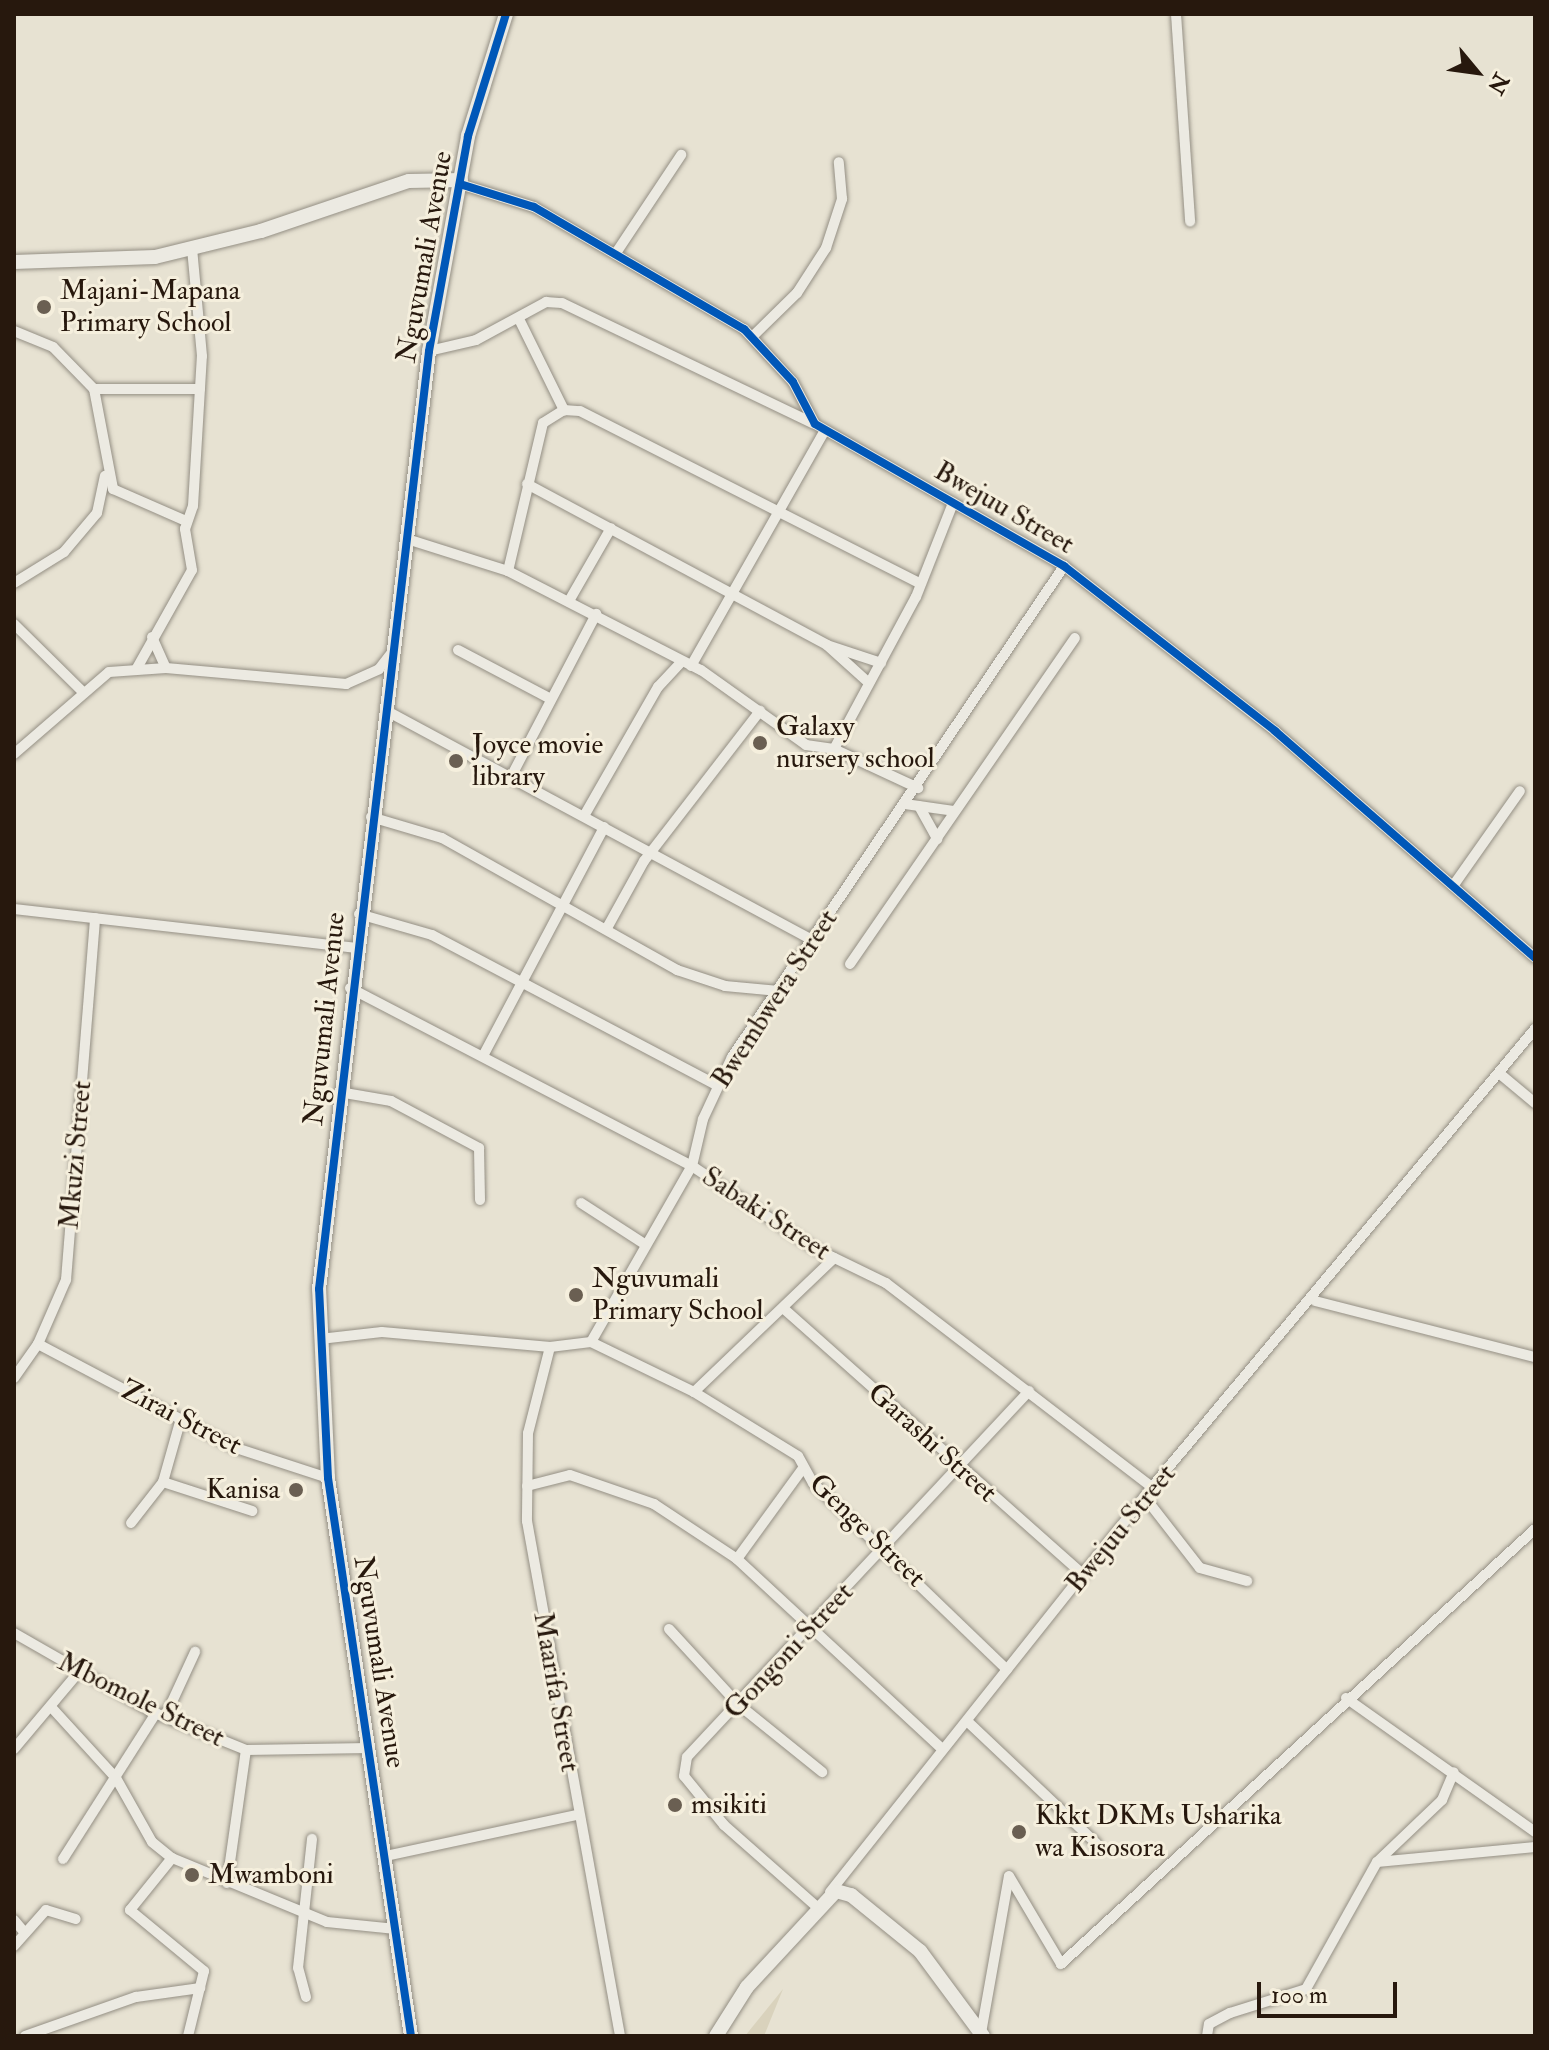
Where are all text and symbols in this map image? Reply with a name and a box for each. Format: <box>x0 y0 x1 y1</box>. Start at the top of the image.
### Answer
north arrow <box>1437 32 1517 112</box>
text: N <box>1481 68 1515 99</box>
street label: Nguvumali Avenue <box>390 149 460 365</box>
place label: Majani-Mapana Primary School <box>60 274 240 340</box>
marker: Majani-Mapana Primary School <box>35 298 53 316</box>
street label: Bwejuu Street <box>928 454 1080 562</box>
place label: Galaxy nursery school <box>776 710 935 776</box>
place label: Joyce movie library <box>472 728 603 794</box>
marker: Galaxy nursery school <box>751 734 769 752</box>
marker: Joyce movie library <box>447 752 465 770</box>
street label: Bwembwera Street <box>705 903 845 1095</box>
street label: Nguvumali Avenue <box>297 911 353 1127</box>
street label: Mkuzi Street <box>53 1079 99 1231</box>
street label: Sabaki Street <box>695 1160 837 1268</box>
place label: Nguvumali Primary School <box>592 1262 763 1328</box>
marker: Nguvumali Primary School <box>567 1286 585 1304</box>
street label: Zirai Street <box>115 1373 247 1463</box>
street label: Garashi Street <box>861 1376 1003 1510</box>
street label: Bwejuu Street <box>1059 1458 1183 1600</box>
street label: Genge Street <box>802 1467 932 1595</box>
place label: Kanisa <box>206 1473 280 1507</box>
marker: Kanisa <box>287 1481 305 1499</box>
street label: Nguvumali Avenue <box>346 1554 412 1770</box>
street label: Gongoni Street <box>717 1576 861 1726</box>
street label: Maarifa Street <box>525 1609 587 1775</box>
street label: Mbomole Street <box>52 1645 230 1755</box>
place label: msikiti <box>691 1788 767 1822</box>
marker: msikiti <box>666 1796 684 1814</box>
place label: Kkkt DKMs Usharika wa Kisosora <box>1035 1799 1282 1865</box>
marker: Kkkt DKMs Usharika wa Kisosora <box>1010 1823 1028 1841</box>
place label: Mwamboni <box>208 1858 334 1892</box>
marker: Mwamboni <box>183 1866 201 1884</box>
scale bar <box>1261 1966 1401 2016</box>
text: 100 m <box>1271 1980 1328 2011</box>

